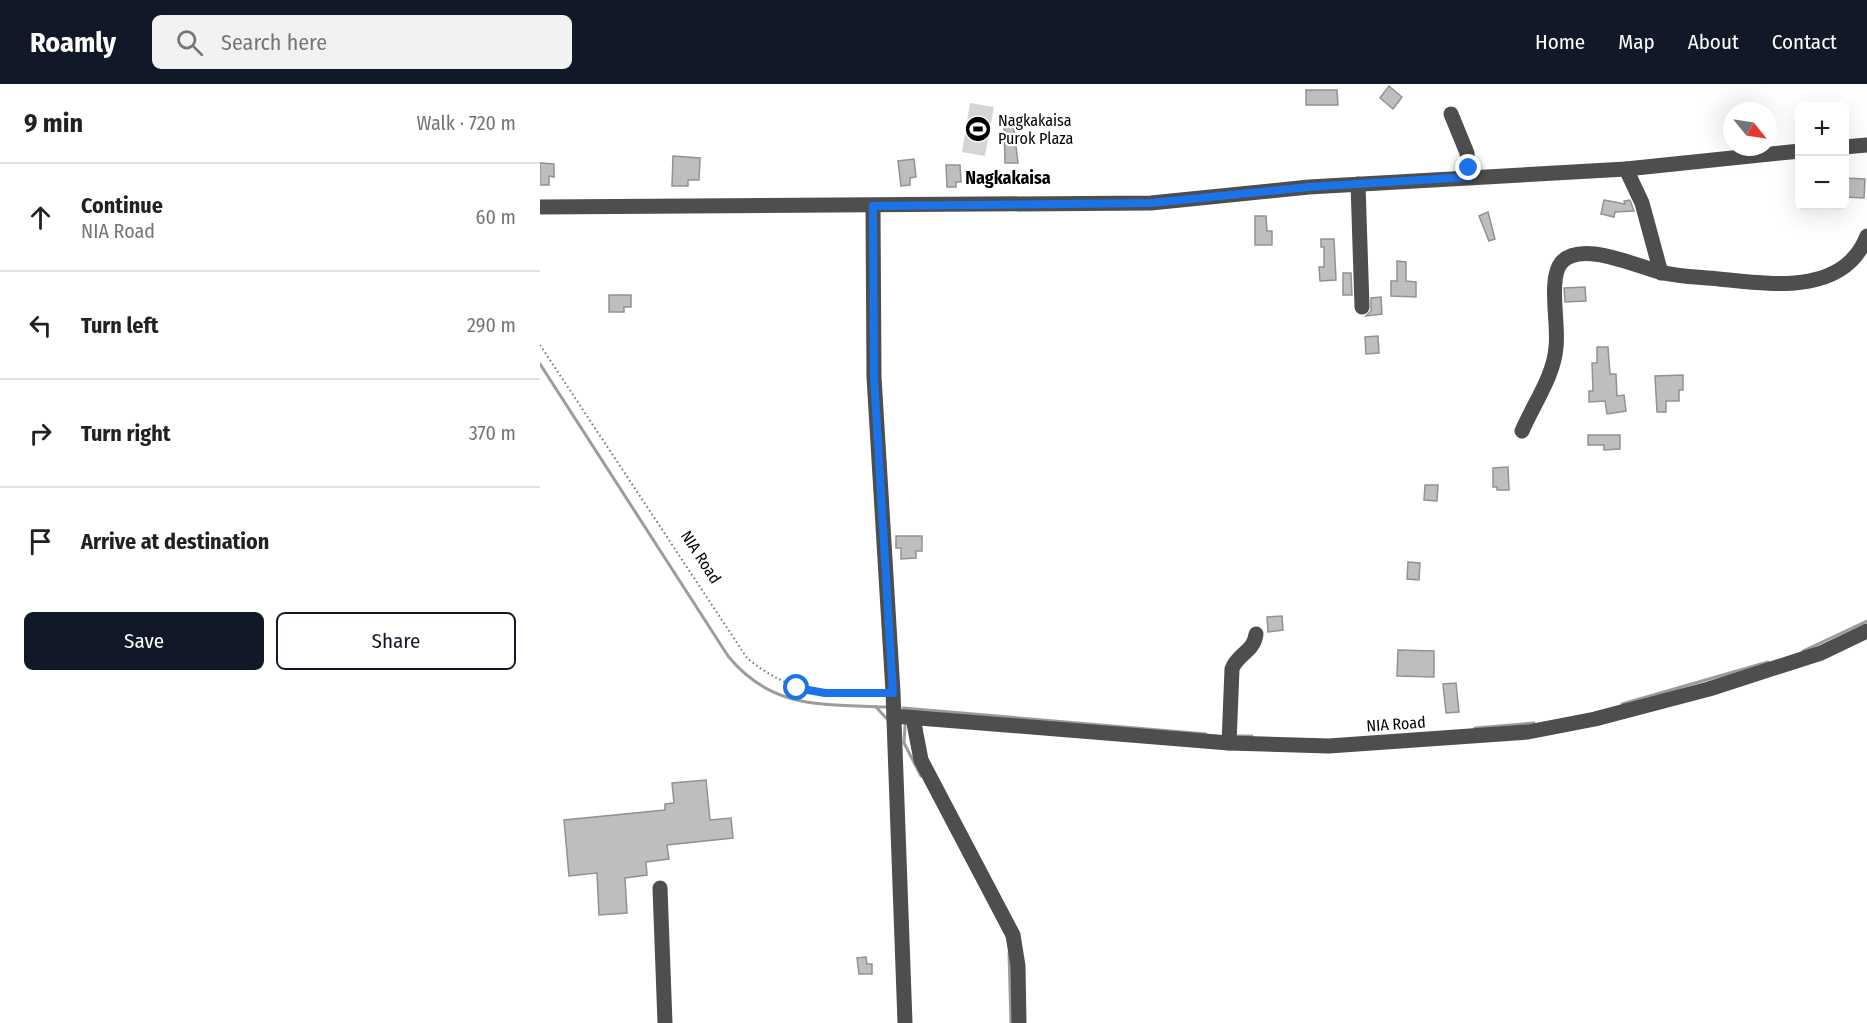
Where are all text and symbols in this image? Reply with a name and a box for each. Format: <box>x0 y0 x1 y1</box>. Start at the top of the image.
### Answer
search box <box>152 15 572 69</box>
text: Roamly <box>30 26 116 59</box>
icon: search <box>173 26 206 59</box>
text: Search here <box>221 29 327 56</box>
text: Home <box>1535 29 1585 55</box>
text: Map <box>1618 29 1655 55</box>
text: About <box>1688 29 1739 55</box>
text: Contact <box>1772 29 1837 55</box>
north arrow <box>1723 102 1777 156</box>
map controls <box>1795 102 1849 210</box>
button: + <box>1795 102 1849 156</box>
text: 9 min <box>24 108 83 139</box>
text: Walk · 720 m <box>417 111 516 135</box>
place label: Nagkakaisa Purok Plaza <box>998 111 1073 148</box>
sports icon: Nagkakaisa Purok Plaza <box>963 114 993 144</box>
route end <box>1455 154 1481 180</box>
button: − <box>1795 156 1849 210</box>
district label: Nagkakaisa <box>965 167 1051 189</box>
text: Continue <box>81 192 163 219</box>
icon: ahead <box>24 201 57 234</box>
text: 60 m <box>476 205 516 229</box>
text: NIA Road <box>81 219 155 243</box>
icon: left <box>24 309 57 342</box>
text: Turn left <box>81 312 159 339</box>
text: 290 m <box>467 313 516 337</box>
icon: right <box>24 417 57 450</box>
text: Turn right <box>81 420 170 447</box>
text: 370 m <box>469 421 516 445</box>
icon: arrive <box>24 525 57 558</box>
street label: NIA Road <box>677 527 725 587</box>
text: Arrive at destination <box>81 528 269 555</box>
button: Save <box>24 612 264 670</box>
button: Share <box>276 612 516 670</box>
route start <box>783 674 809 700</box>
street label: NIA Road <box>1366 712 1426 736</box>

